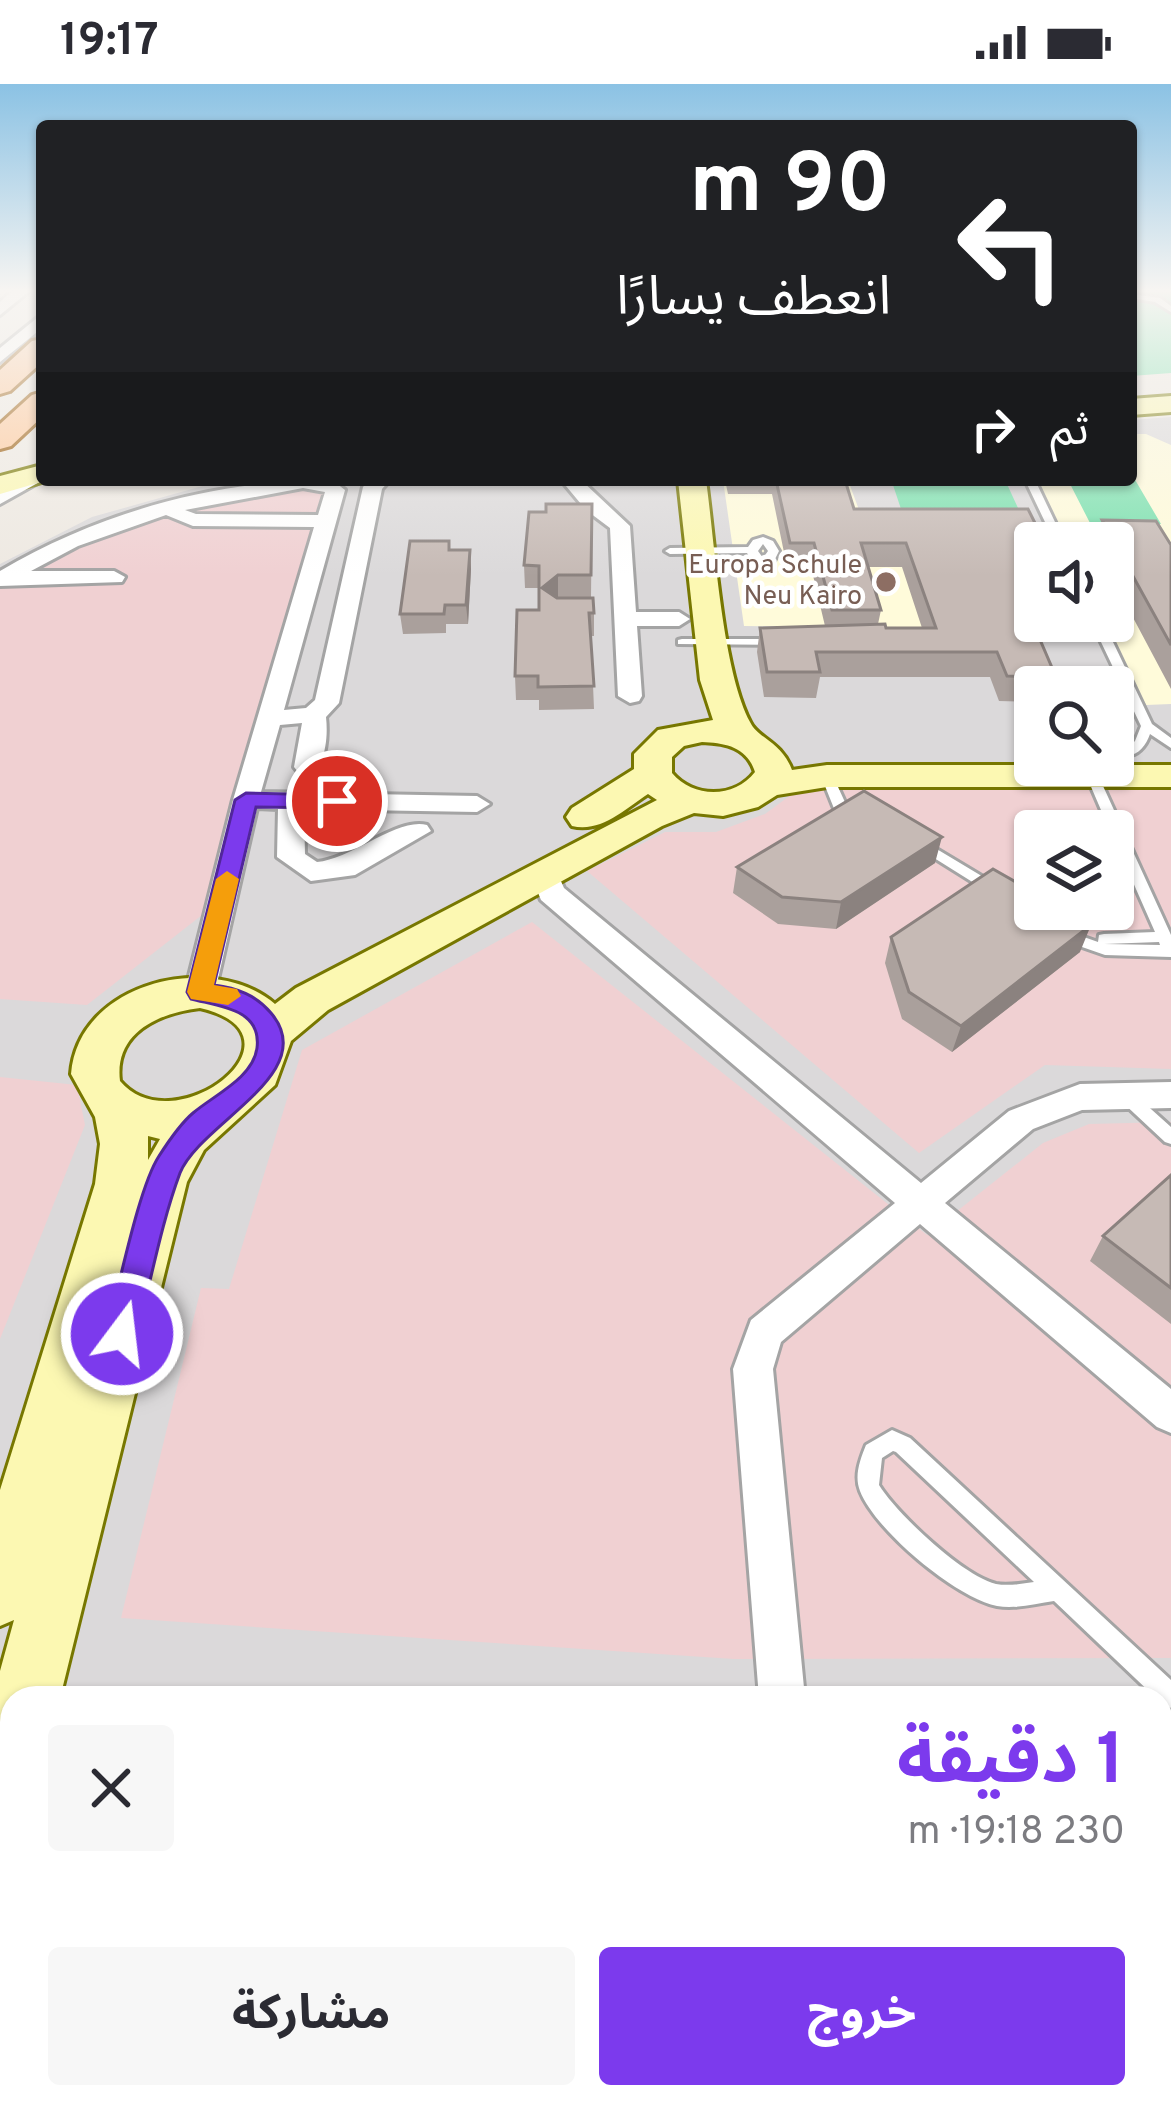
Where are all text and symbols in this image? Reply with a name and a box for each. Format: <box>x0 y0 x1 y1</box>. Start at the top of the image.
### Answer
text: 19:17 <box>60 14 159 71</box>
text: 90 m <box>689 136 891 242</box>
icon: left <box>933 168 1089 324</box>
text: انعطف يسارًا <box>616 266 891 335</box>
icon: right <box>960 396 1026 462</box>
text: ثم <box>1050 404 1089 461</box>
map controls <box>1014 522 1134 930</box>
button: sound <box>1014 522 1134 642</box>
place label: Europa Schule Neu Kairo <box>688 549 862 614</box>
marker: Europa Schule Neu Kairo <box>873 569 899 595</box>
button: search <box>1014 666 1134 786</box>
pin <box>286 750 388 852</box>
icon: arrive <box>304 768 370 834</box>
button: layers <box>1014 810 1134 930</box>
position arrow <box>59 1271 185 1397</box>
text: 1 دقيقة <box>897 1718 1125 1810</box>
button: close <box>48 1725 174 1851</box>
text: 230 m · 19:18 <box>907 1809 1125 1858</box>
button: مشاركة <box>48 1947 575 2085</box>
button: خروج <box>599 1947 1125 2085</box>

